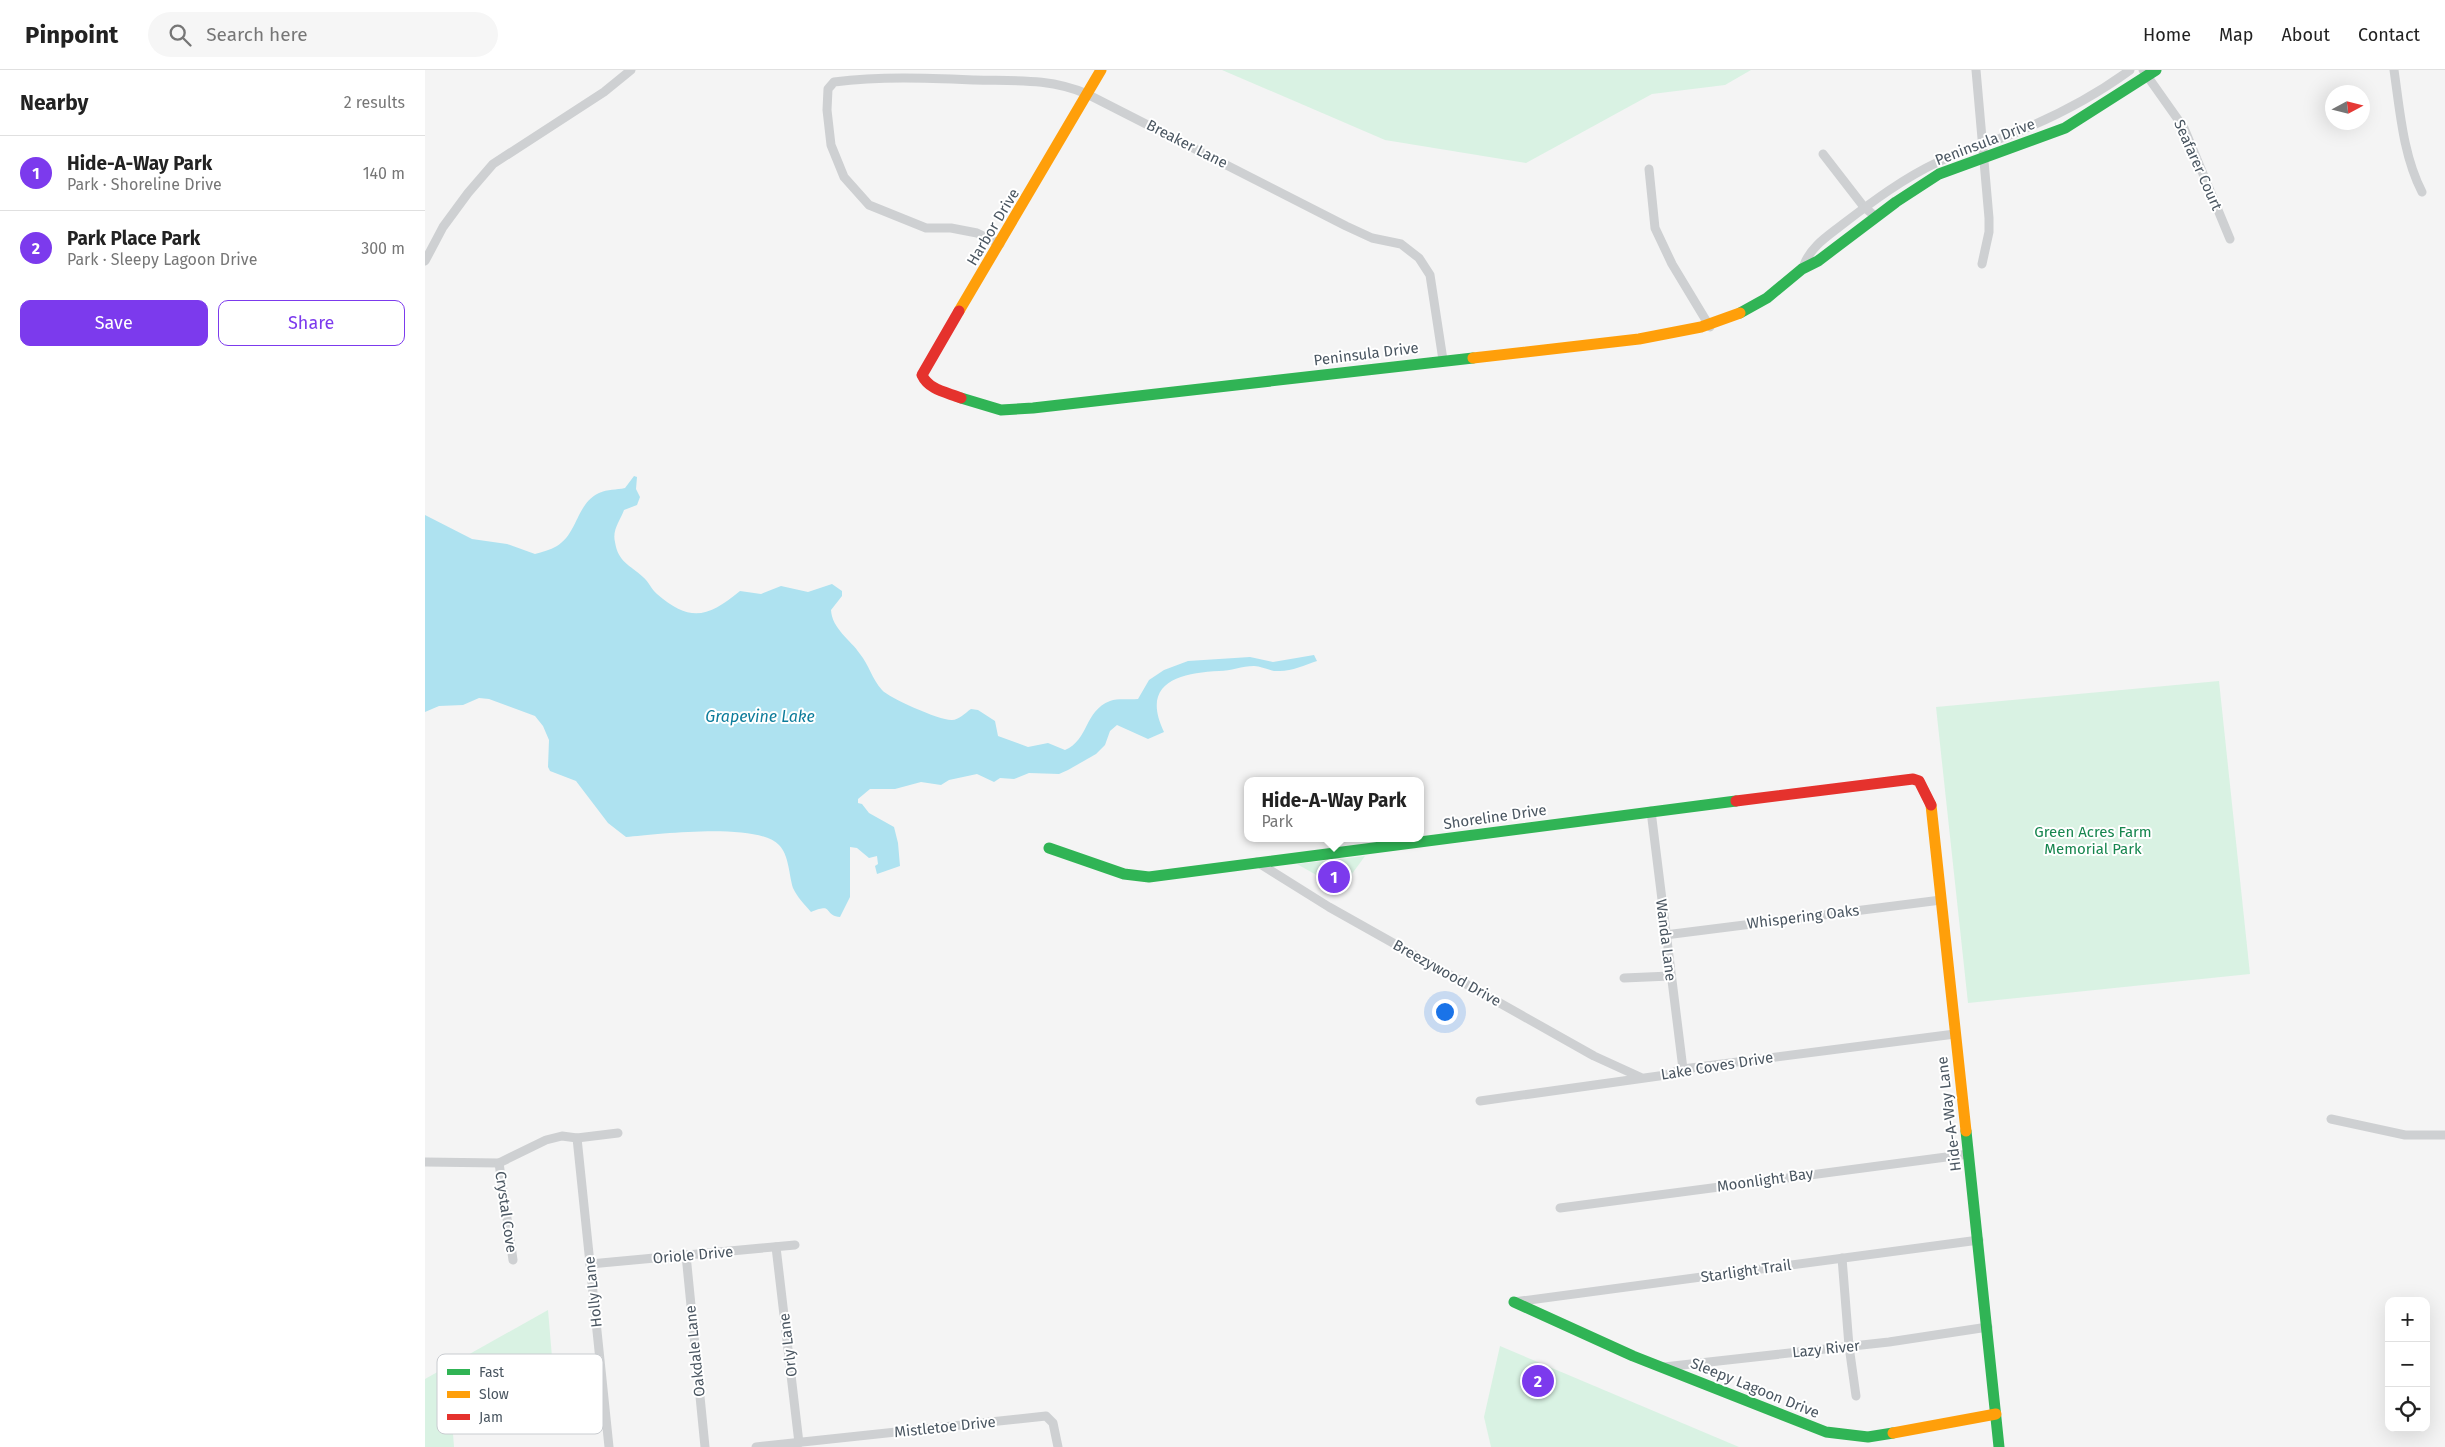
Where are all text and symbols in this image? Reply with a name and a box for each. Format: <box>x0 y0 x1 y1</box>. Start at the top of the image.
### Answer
search box <box>148 12 498 57</box>
text: Pinpoint <box>25 21 118 49</box>
icon: search <box>166 21 194 49</box>
text: Search here <box>206 23 308 46</box>
text: Home <box>2143 24 2191 46</box>
text: Map <box>2219 24 2253 46</box>
text: About <box>2281 24 2330 46</box>
text: Contact <box>2358 24 2420 46</box>
north arrow <box>2325 85 2370 130</box>
text: Nearby <box>20 90 88 116</box>
text: 2 results <box>344 93 405 112</box>
street label: Peninsula Drive <box>1932 115 2038 169</box>
street label: Breaker Lane <box>1143 116 1231 172</box>
street label: Seafarer Court <box>2170 117 2226 214</box>
text: Hide-A-Way Park <box>67 152 212 175</box>
text: 1 <box>32 164 40 183</box>
text: 140 m <box>363 164 405 183</box>
text: Park · Shoreline Drive <box>67 175 222 194</box>
street label: Harbor Drive <box>963 185 1023 269</box>
text: Park Place Park <box>67 227 200 250</box>
text: 2 <box>32 239 40 258</box>
text: 300 m <box>361 239 405 258</box>
text: Park · Sleepy Lagoon Drive <box>67 250 257 269</box>
button: Save <box>20 300 208 346</box>
button: Share <box>218 300 405 346</box>
street label: Peninsula Drive <box>1312 339 1420 369</box>
water label: Grapevine Lake <box>705 707 815 726</box>
popup <box>1244 777 1424 842</box>
text: Hide-A-Way Park <box>1261 789 1407 812</box>
street label: Shoreline Drive <box>1442 801 1548 833</box>
text: Park <box>1261 812 1293 831</box>
park label: Green Acres Farm Memorial Park <box>2034 823 2152 858</box>
pin: 1 <box>1318 858 1350 896</box>
street label: Wanda Lane <box>1652 898 1680 982</box>
street label: Whispering Oaks <box>1746 901 1860 933</box>
street label: Breezywood Drive <box>1390 936 1504 1010</box>
your location <box>1432 999 1458 1025</box>
street label: Lake Coves Drive <box>1659 1048 1775 1084</box>
street label: Hide-A-Way Lane <box>1933 1056 1965 1172</box>
street label: Moonlight Bay <box>1716 1164 1815 1196</box>
street label: Crystal Cove <box>491 1170 521 1254</box>
street label: Oriole Drive <box>652 1243 734 1267</box>
street label: Holly Lane <box>580 1256 606 1328</box>
street label: Starlight Trail <box>1699 1256 1793 1286</box>
map controls <box>2385 1297 2430 1432</box>
button: + <box>2385 1297 2430 1342</box>
street label: Oakdale Lane <box>681 1304 709 1398</box>
street label: Orly Lane <box>775 1312 801 1378</box>
street label: Lazy River <box>1791 1336 1861 1362</box>
button: − <box>2385 1342 2430 1387</box>
legend <box>437 1354 603 1434</box>
street label: Sleepy Lagoon Drive <box>1688 1354 1822 1422</box>
pin: 2 <box>1522 1362 1554 1400</box>
text: Fast <box>479 1364 505 1381</box>
text: Slow <box>479 1386 509 1403</box>
button: locate <box>2385 1387 2430 1432</box>
text: Jam <box>479 1409 503 1426</box>
street label: Mistletoe Drive <box>893 1413 997 1441</box>

